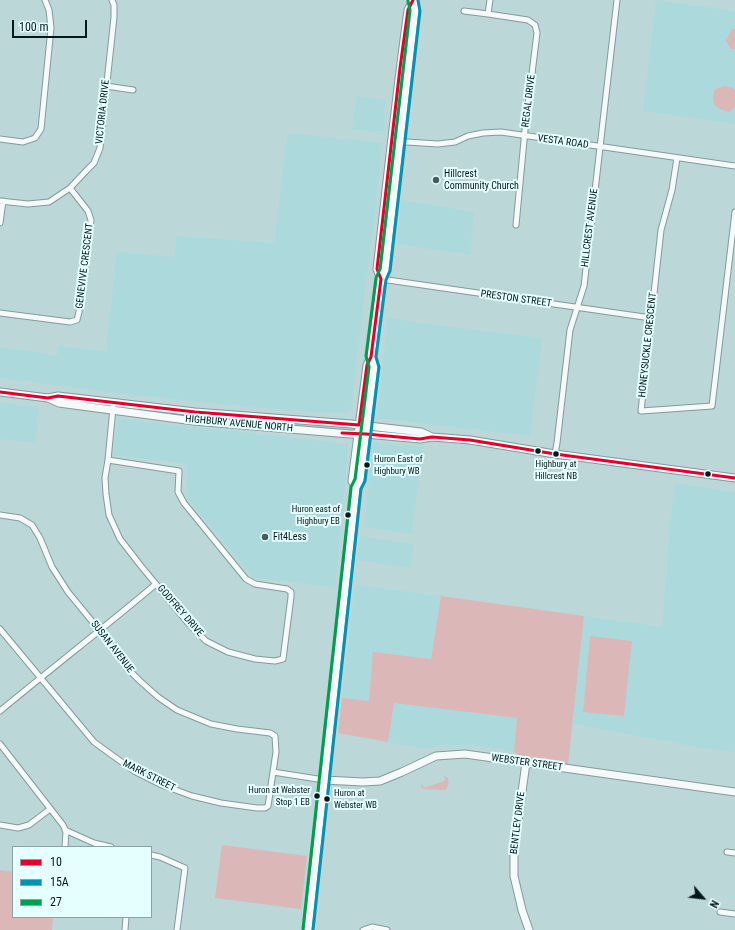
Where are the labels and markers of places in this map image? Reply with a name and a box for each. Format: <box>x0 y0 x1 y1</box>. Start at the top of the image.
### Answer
place label: Hillcrest Community Church <box>444 168 519 192</box>
marker: Hillcrest Community Church <box>431 175 441 185</box>
unlabelled marker <box>533 446 543 456</box>
marker: Highbury at Hillcrest NB <box>551 449 561 459</box>
place label: Huron East of Highbury WB <box>374 455 423 476</box>
marker: Huron East of Highbury WB <box>362 460 372 470</box>
place label: Highbury at Hillcrest NB <box>535 460 577 481</box>
unlabelled marker <box>703 469 713 479</box>
place label: Huron east of Highbury EB <box>292 505 340 526</box>
marker: Huron east of Highbury EB <box>343 510 353 520</box>
place label: Fit4Less <box>273 531 307 543</box>
marker: Fit4Less <box>260 532 270 542</box>
place label: Huron at Webster Stop 1 EB <box>248 786 310 807</box>
place label: Huron at Webster WB <box>334 789 377 810</box>
marker: Huron at Webster Stop 1 EB <box>312 791 322 801</box>
marker: Huron at Webster WB <box>322 794 332 804</box>

